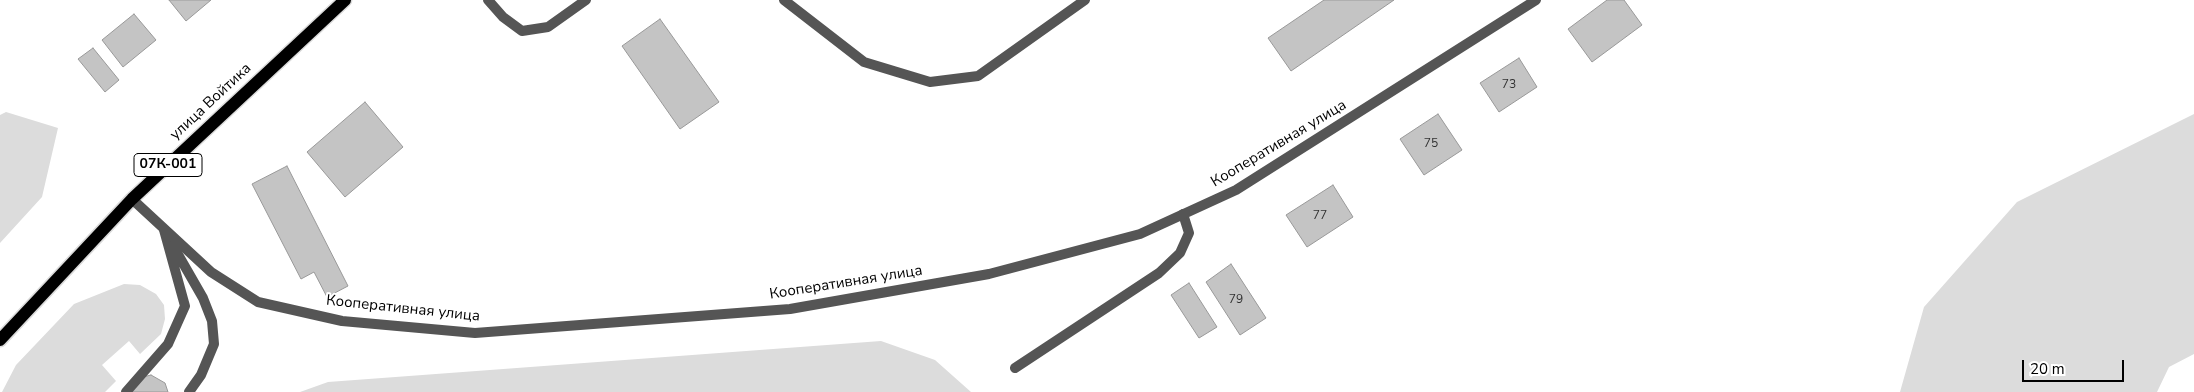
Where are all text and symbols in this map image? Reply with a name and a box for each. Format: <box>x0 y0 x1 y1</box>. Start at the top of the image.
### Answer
street label: улица Войтика <box>167 60 255 144</box>
house number: 73 <box>1502 78 1516 92</box>
street label: Кооперативная улица <box>1208 96 1350 192</box>
house number: 75 <box>1424 137 1438 151</box>
road number: 07К-001 <box>134 154 202 176</box>
house number: 77 <box>1313 209 1327 223</box>
street label: Кооперативная улица <box>768 262 924 304</box>
street label: Кооперативная улица <box>325 292 481 326</box>
house number: 79 <box>1229 293 1243 307</box>
scale bar <box>2024 350 2126 382</box>
text: 20 m <box>2030 359 2065 379</box>

